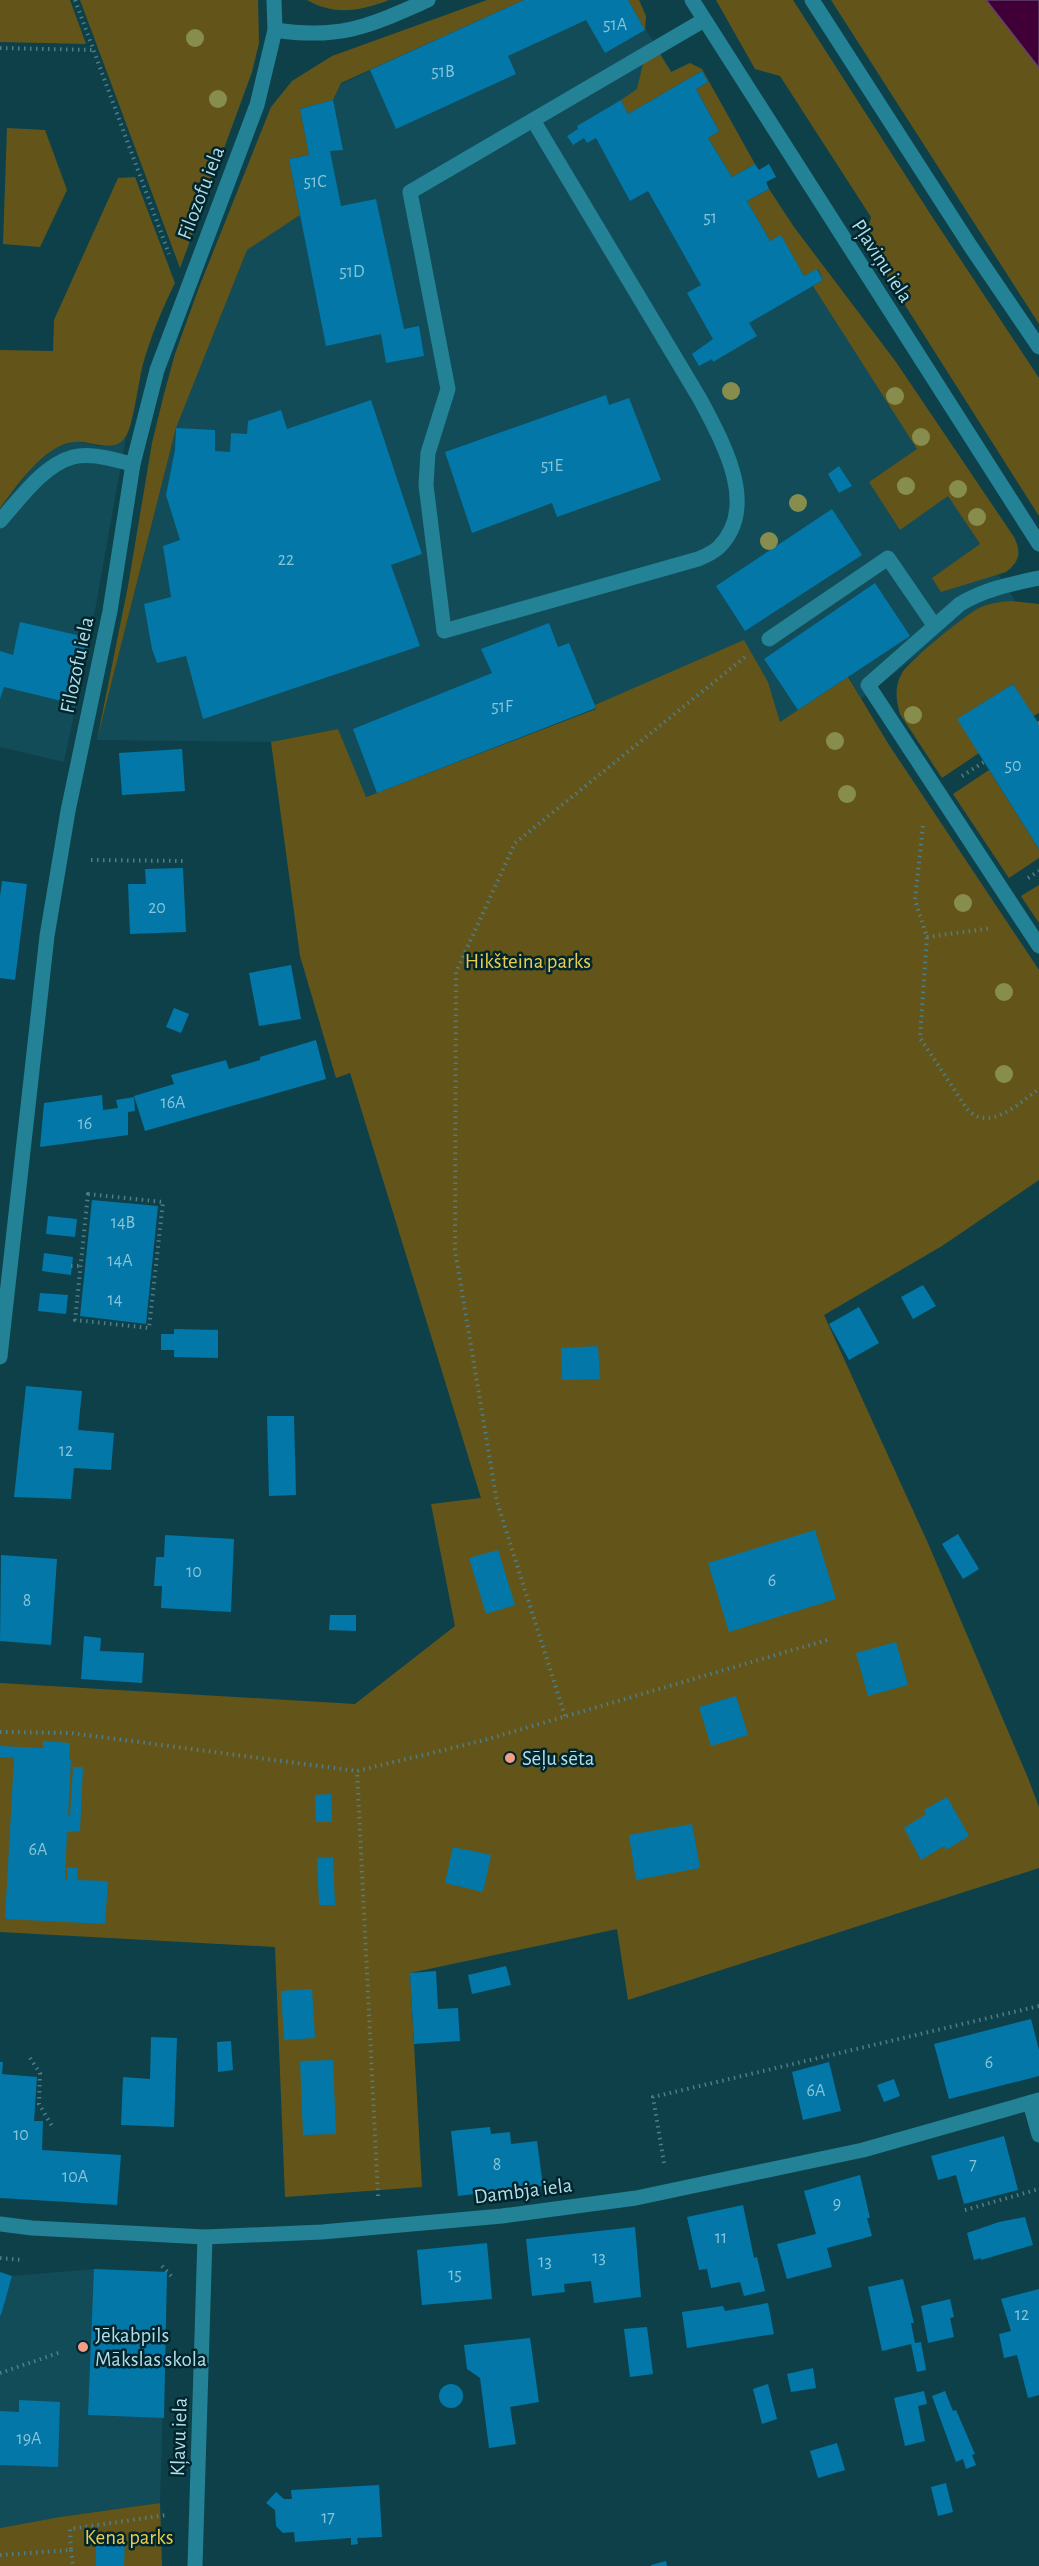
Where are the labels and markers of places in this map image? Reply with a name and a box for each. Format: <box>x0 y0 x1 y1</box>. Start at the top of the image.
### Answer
place label: Sēļu sēta <box>522 1748 595 1771</box>
marker: Sēļu sēta <box>503 1751 517 1765</box>
place label: Jēkabpils Mākslas skola <box>95 2325 207 2370</box>
marker: Jēkabpils Mākslas skola <box>76 2340 90 2354</box>

